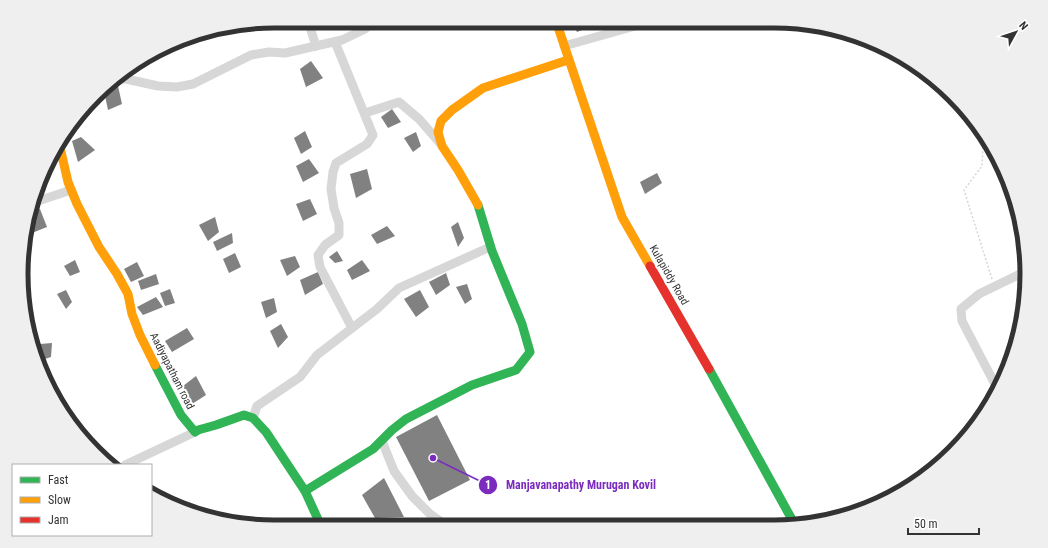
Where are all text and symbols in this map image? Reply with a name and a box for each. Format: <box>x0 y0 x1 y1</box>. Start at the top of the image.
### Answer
north arrow <box>996 12 1036 52</box>
text: N <box>1016 19 1031 33</box>
street label: Kulapiddy Road <box>647 243 691 307</box>
street label: Aadiyapatham road <box>147 331 197 411</box>
legend <box>12 464 152 536</box>
text: Fast <box>48 473 69 487</box>
callout: Manjavanapathy Murugan Kovil <box>478 473 664 497</box>
text: 1 <box>485 478 491 492</box>
text: Manjavanapathy Murugan Kovil <box>506 478 656 492</box>
text: Slow <box>48 493 71 507</box>
scale bar <box>908 510 979 536</box>
text: Jam <box>48 513 69 527</box>
text: 50 m <box>914 517 938 531</box>

